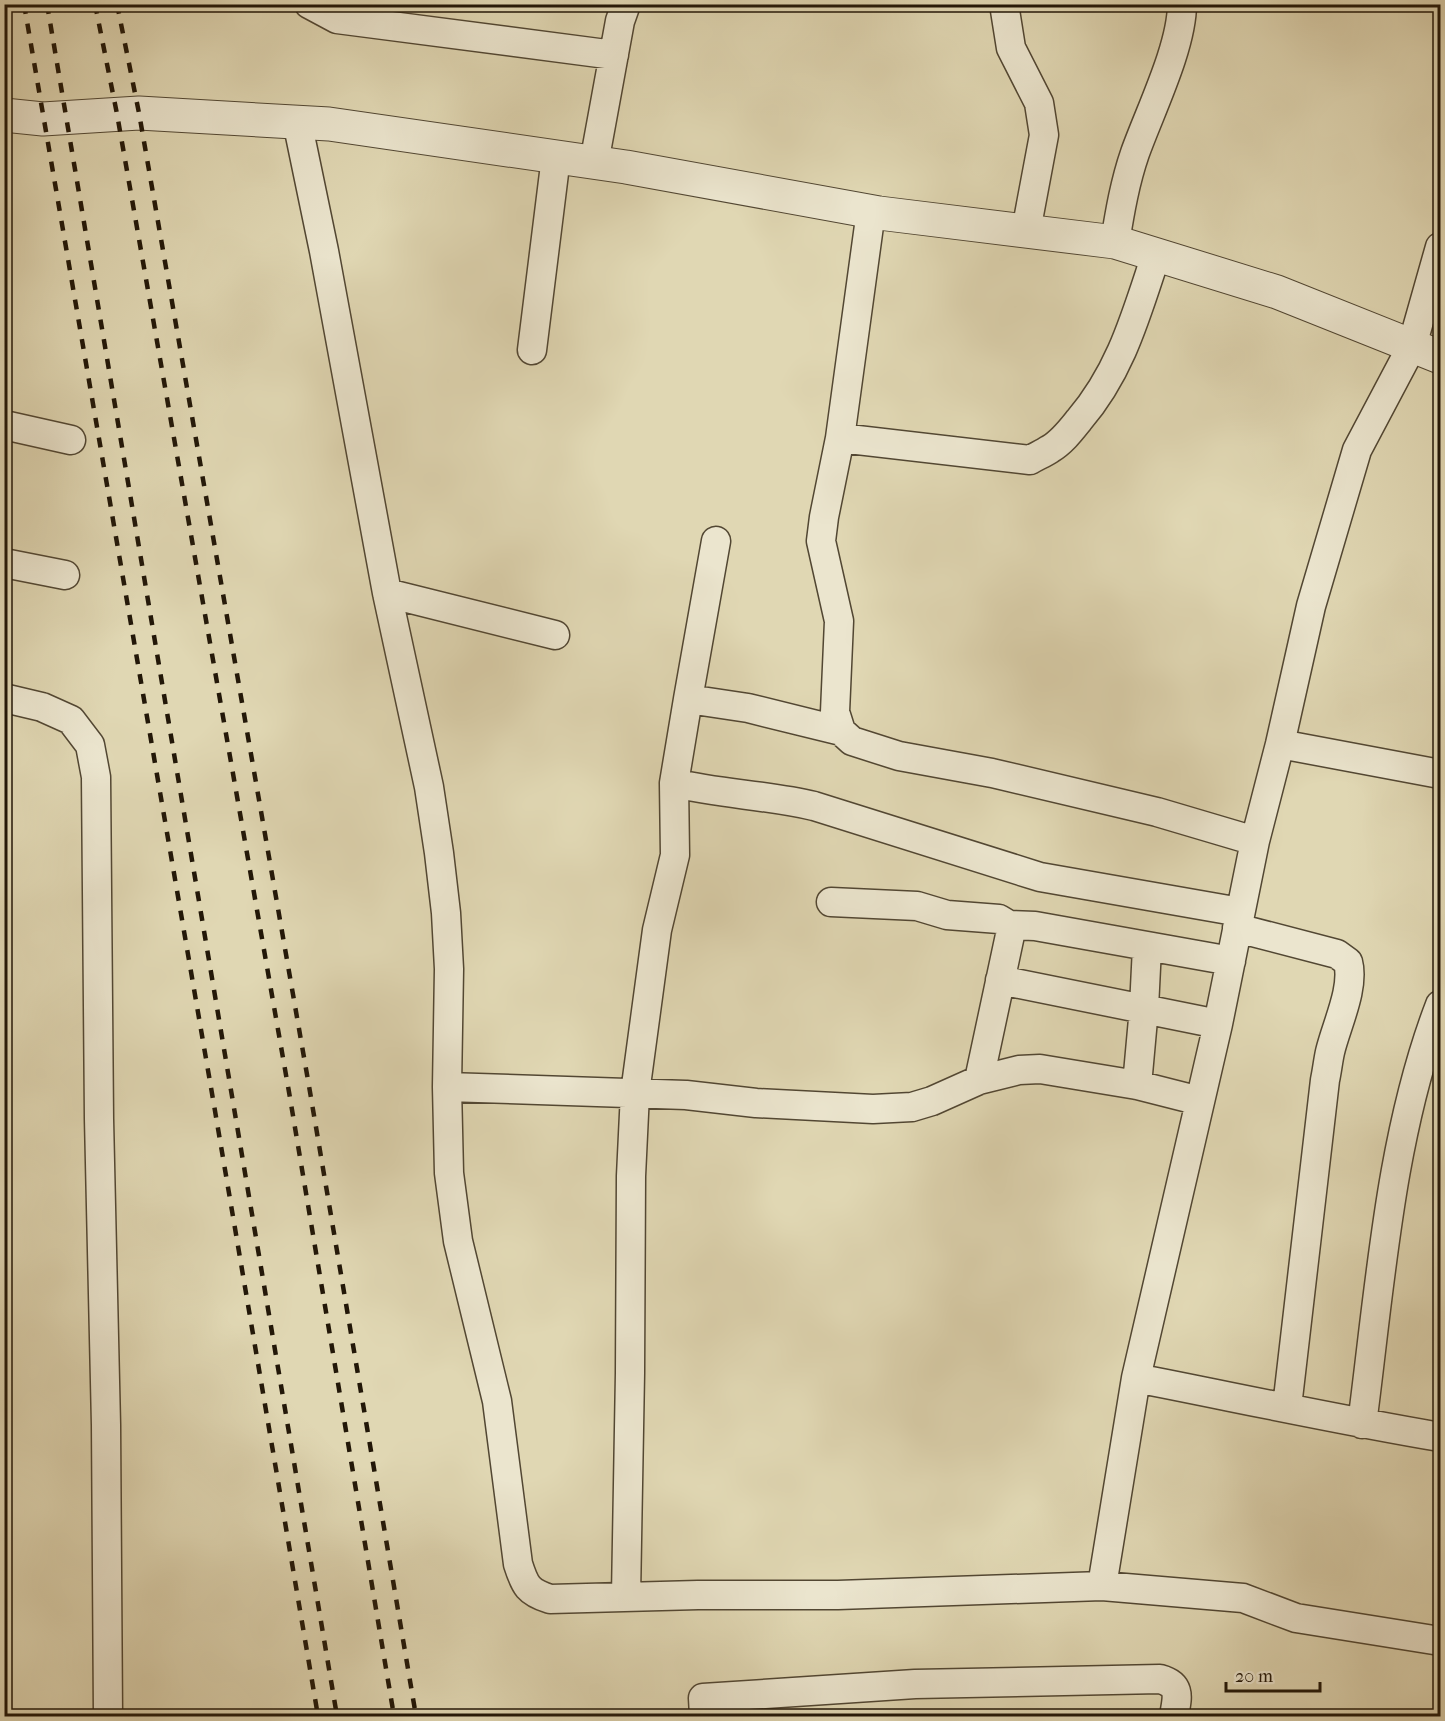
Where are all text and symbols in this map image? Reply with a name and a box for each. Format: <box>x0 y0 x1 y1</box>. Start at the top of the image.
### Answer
scale bar <box>1226 1655 1320 1693</box>
text: 20 m <box>1235 1666 1273 1687</box>

